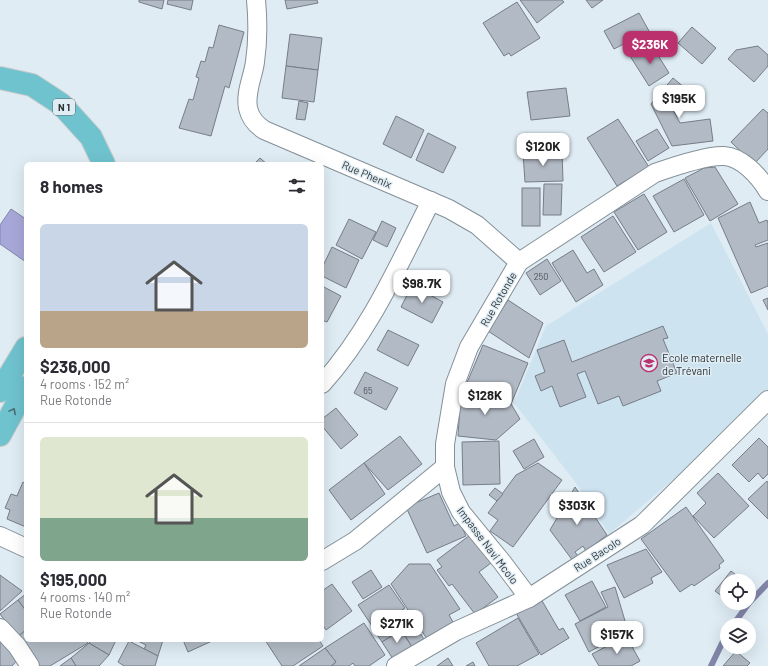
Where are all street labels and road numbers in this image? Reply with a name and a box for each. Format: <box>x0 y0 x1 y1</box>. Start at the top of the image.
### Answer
road number: N 1 <box>53 99 75 115</box>
street label: Rue Phenix <box>340 158 394 190</box>
street label: Rue Rotonde <box>477 269 519 329</box>
street label: Impasse Navi Mcolo <box>455 504 521 586</box>
street label: Rue Bacolo <box>571 534 623 574</box>

